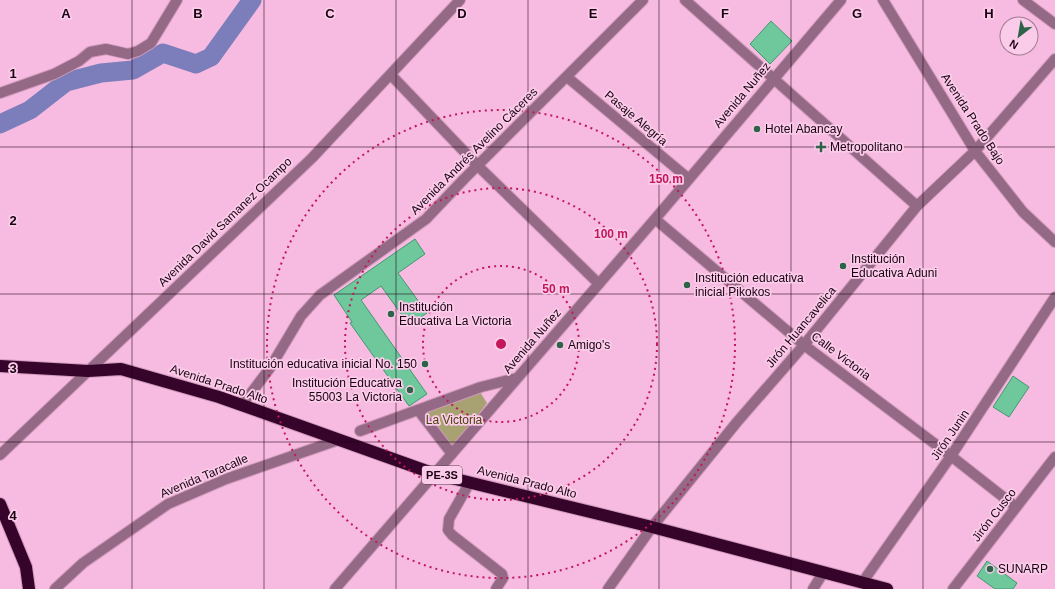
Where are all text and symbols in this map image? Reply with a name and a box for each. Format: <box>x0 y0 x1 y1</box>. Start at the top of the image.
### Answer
text: A <box>61 6 71 21</box>
text: B <box>193 6 203 21</box>
text: C <box>325 6 335 21</box>
text: D <box>457 6 467 21</box>
text: E <box>589 6 598 21</box>
text: F <box>721 6 729 21</box>
text: G <box>852 6 862 21</box>
text: H <box>984 6 994 21</box>
north arrow <box>999 16 1039 56</box>
text: N <box>1007 37 1020 52</box>
street label: Avenida Nuñez <box>711 59 773 131</box>
text: 1 <box>9 66 17 81</box>
street label: Avenida Prado Bajo <box>938 71 1008 167</box>
street label: Avenida Andrés Avelino Cáceres <box>408 85 540 217</box>
street label: Pasaje Alegría <box>602 88 670 148</box>
place label: Hotel Abancay <box>765 122 842 136</box>
marker: Hotel Abancay <box>752 124 762 134</box>
place label: Metropolitano <box>830 140 903 154</box>
marker: Metropolitano <box>815 141 827 153</box>
street label: Avenida David Samanez Ocampo <box>155 154 295 290</box>
text: 150 m <box>649 172 683 186</box>
text: 2 <box>9 213 17 228</box>
text: 100 m <box>594 227 628 241</box>
place label: Institución Educativa Aduni <box>851 252 937 280</box>
marker: Institución Educativa Aduni <box>838 261 848 271</box>
place label: Institución educativa inicial Pikokos <box>695 271 804 299</box>
marker: Institución educativa inicial Pikokos <box>682 280 692 290</box>
text: 50 m <box>542 282 570 296</box>
street label: Jirón Huancavelica <box>763 283 839 370</box>
place label: Institución Educativa La Victoria <box>399 300 512 328</box>
street label: Avenida Nuñez <box>500 306 564 376</box>
marker: Institución Educativa La Victoria <box>386 309 396 319</box>
street label: Calle Victoria <box>809 329 874 383</box>
centre of rings <box>494 337 508 351</box>
place label: Amigo's <box>568 338 610 352</box>
marker: Amigo's <box>555 340 565 350</box>
place label: Institución educativa inicial No. 150 <box>230 357 417 371</box>
marker: Institución educativa inicial No. 150 <box>420 359 430 369</box>
text: 3 <box>9 361 17 376</box>
street label: Avenida Prado Alto <box>168 362 270 406</box>
place label: Institución Educativa 55003 La Victoria <box>292 376 402 404</box>
marker: Institución Educativa 55003 La Victoria <box>405 385 415 395</box>
street label: Jirón Junin <box>928 407 972 463</box>
park label: La Victoria <box>426 413 483 427</box>
street label: Avenida Taracalle <box>158 451 250 501</box>
street label: Avenida Prado Alto <box>476 463 578 501</box>
road number: PE-3S <box>422 466 462 484</box>
street label: Jirón Cusco <box>969 485 1019 544</box>
text: 4 <box>9 508 17 523</box>
place label: SUNARP <box>998 562 1048 576</box>
marker: SUNARP <box>985 564 995 574</box>

